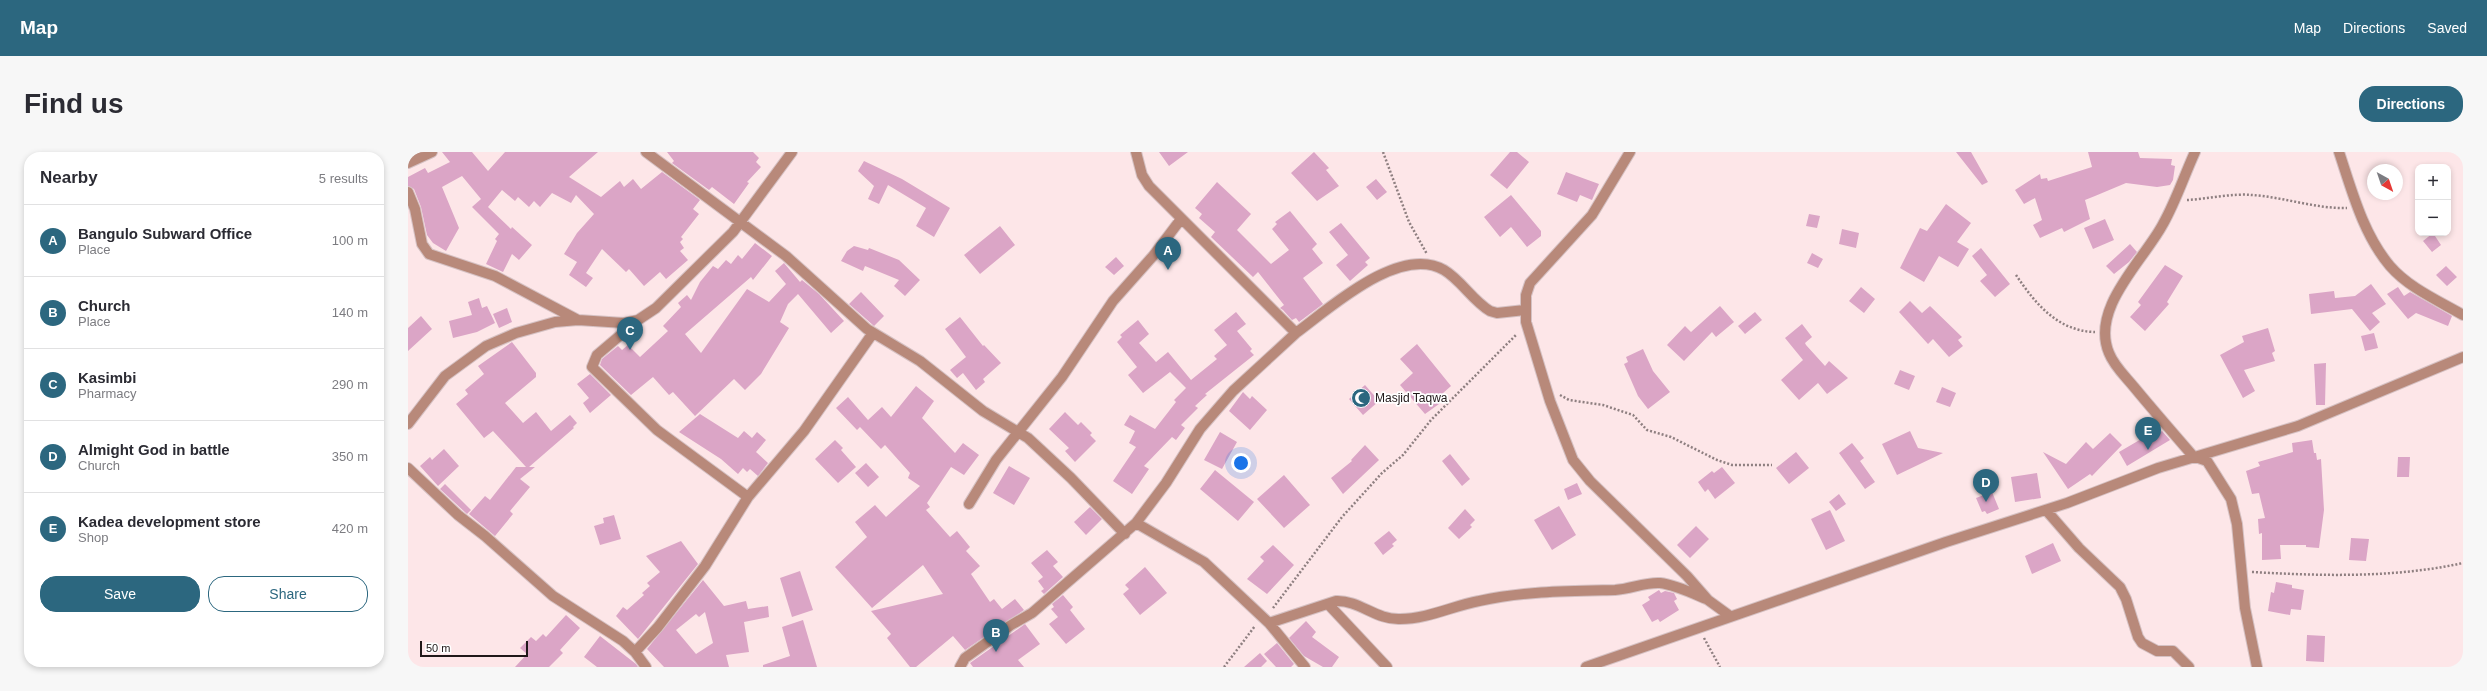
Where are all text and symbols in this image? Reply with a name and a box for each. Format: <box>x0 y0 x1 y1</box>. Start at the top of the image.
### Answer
text: Map <box>20 17 58 38</box>
text: Map <box>2294 20 2321 36</box>
text: Directions <box>2343 20 2405 36</box>
text: Saved <box>2427 20 2467 36</box>
button: Directions <box>2359 86 2463 122</box>
text: Find us <box>24 88 124 119</box>
north arrow <box>2367 164 2403 200</box>
map controls <box>2415 164 2451 236</box>
button: + <box>2415 164 2451 200</box>
text: Nearby <box>40 168 98 187</box>
text: 5 results <box>319 171 368 186</box>
button: − <box>2415 200 2451 236</box>
text: Bangulo Subward Office <box>78 225 252 242</box>
text: A <box>48 233 58 248</box>
text: 100 m <box>332 233 368 248</box>
pin: A <box>1155 237 1181 270</box>
text: Place <box>78 242 111 257</box>
text: Church <box>78 297 131 314</box>
text: B <box>48 305 58 320</box>
text: 140 m <box>332 305 368 320</box>
text: Place <box>78 314 111 329</box>
pin: C <box>617 317 643 350</box>
text: Kasimbi <box>78 369 136 386</box>
text: C <box>48 377 58 392</box>
text: 290 m <box>332 377 368 392</box>
text: Pharmacy <box>78 386 137 401</box>
mosque icon: Masjid Taqwa <box>1350 387 1372 409</box>
place label: Masjid Taqwa <box>1375 391 1448 405</box>
pin: E <box>2135 417 2161 450</box>
text: Almight God in battle <box>78 441 230 458</box>
text: D <box>48 449 58 464</box>
text: 350 m <box>332 449 368 464</box>
your location <box>1231 453 1251 473</box>
text: Church <box>78 458 120 473</box>
pin: D <box>1973 469 1999 502</box>
text: Kadea development store <box>78 513 261 530</box>
text: E <box>49 521 57 536</box>
text: 420 m <box>332 521 368 536</box>
text: Shop <box>78 530 108 545</box>
button: Save <box>40 576 200 612</box>
button: Share <box>208 576 368 612</box>
pin: B <box>983 619 1009 652</box>
scale bar <box>420 639 528 658</box>
text: 50 m <box>426 642 450 654</box>

